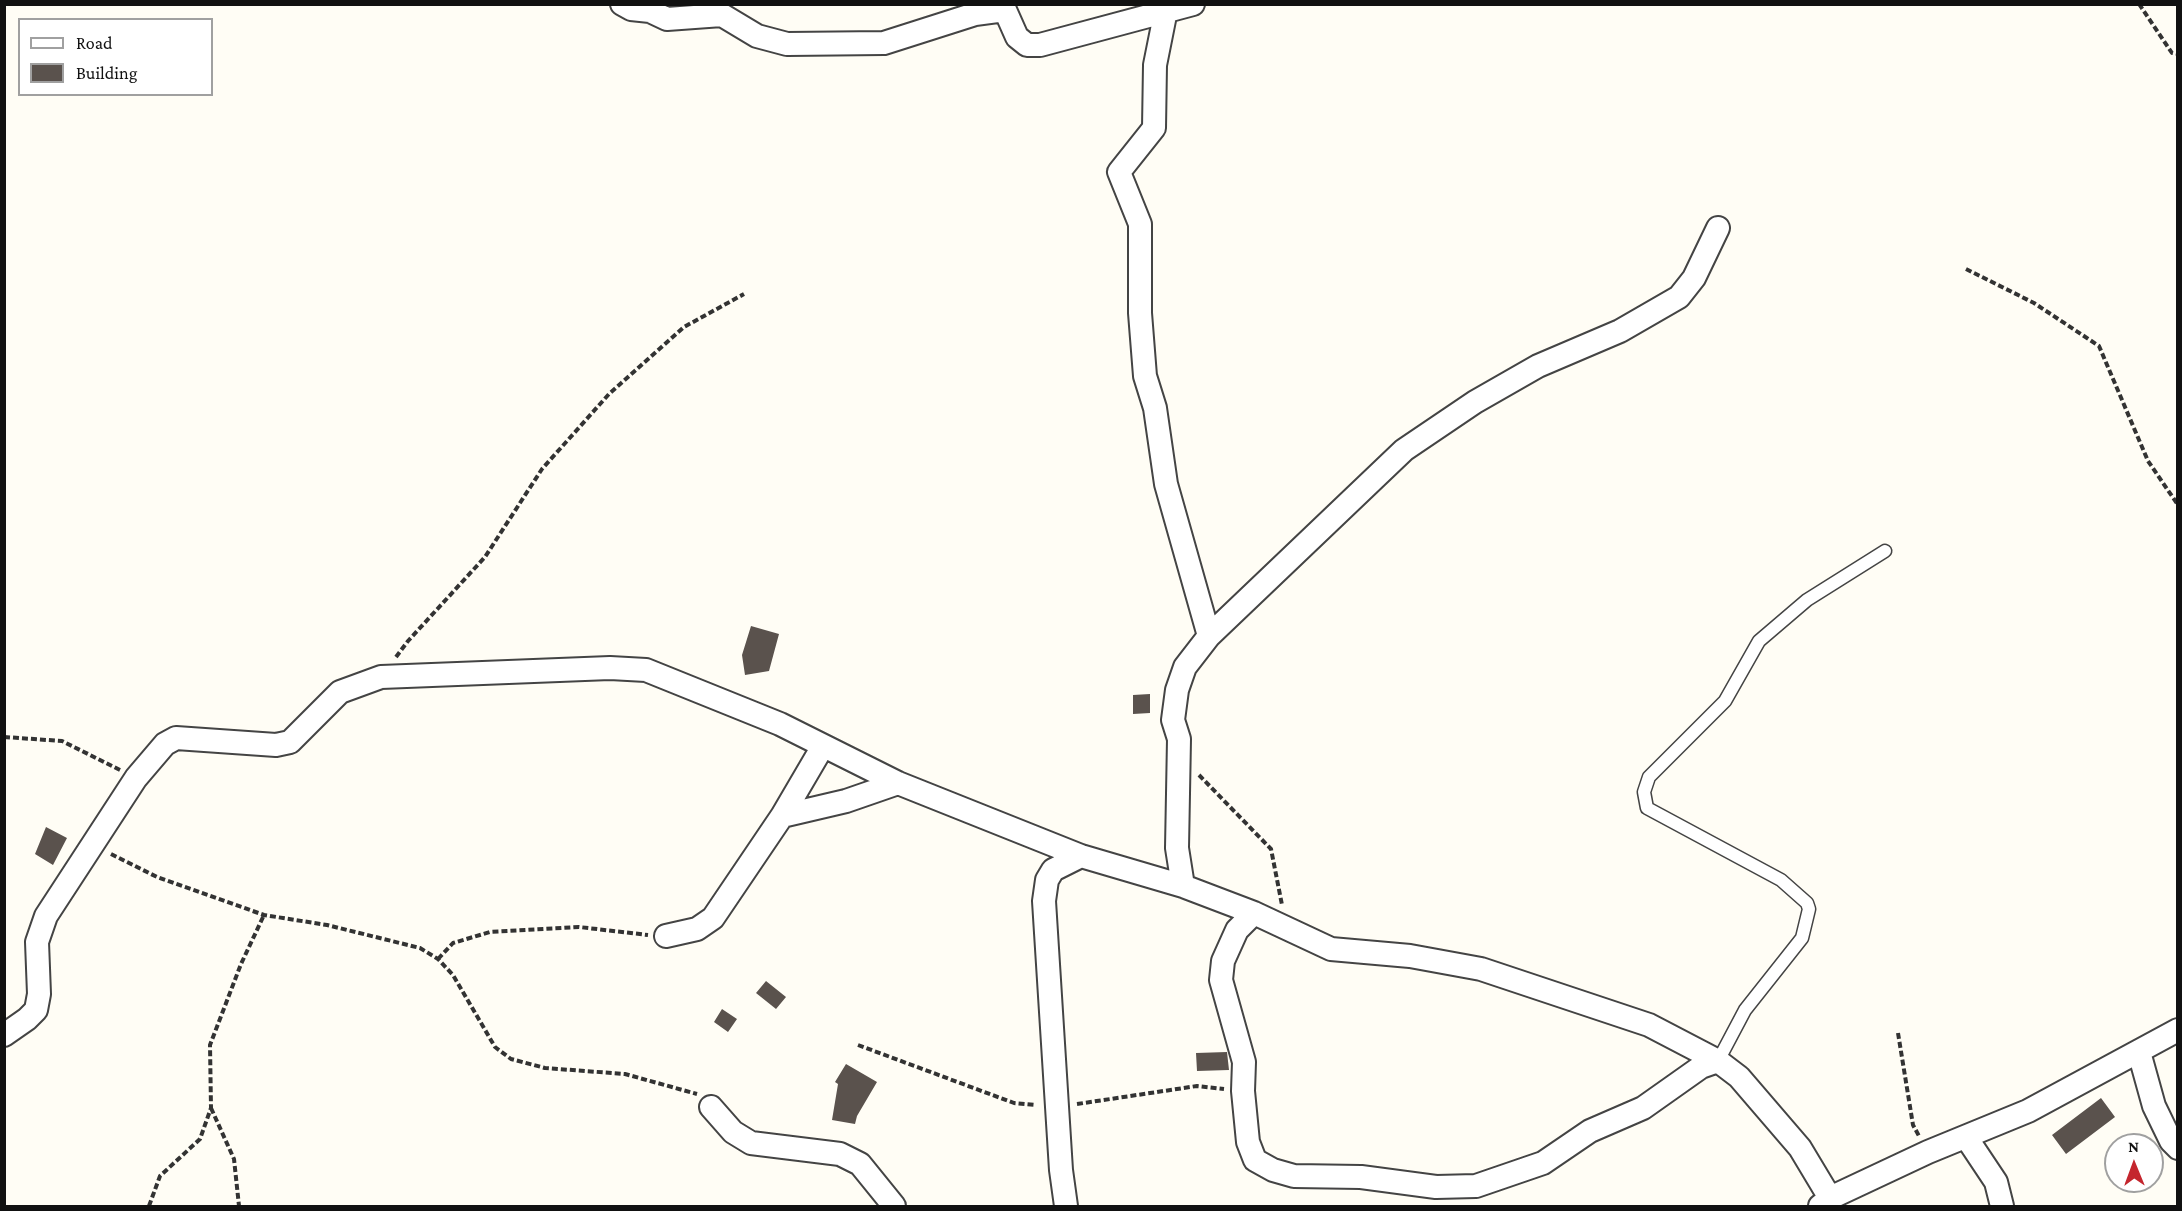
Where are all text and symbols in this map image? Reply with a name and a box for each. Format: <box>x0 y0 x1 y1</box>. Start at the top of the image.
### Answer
legend <box>18 18 213 96</box>
text: Road <box>76 33 113 53</box>
text: Building <box>76 63 137 83</box>
north arrow <box>2104 1133 2164 1193</box>
text: N <box>2128 1138 2139 1155</box>

